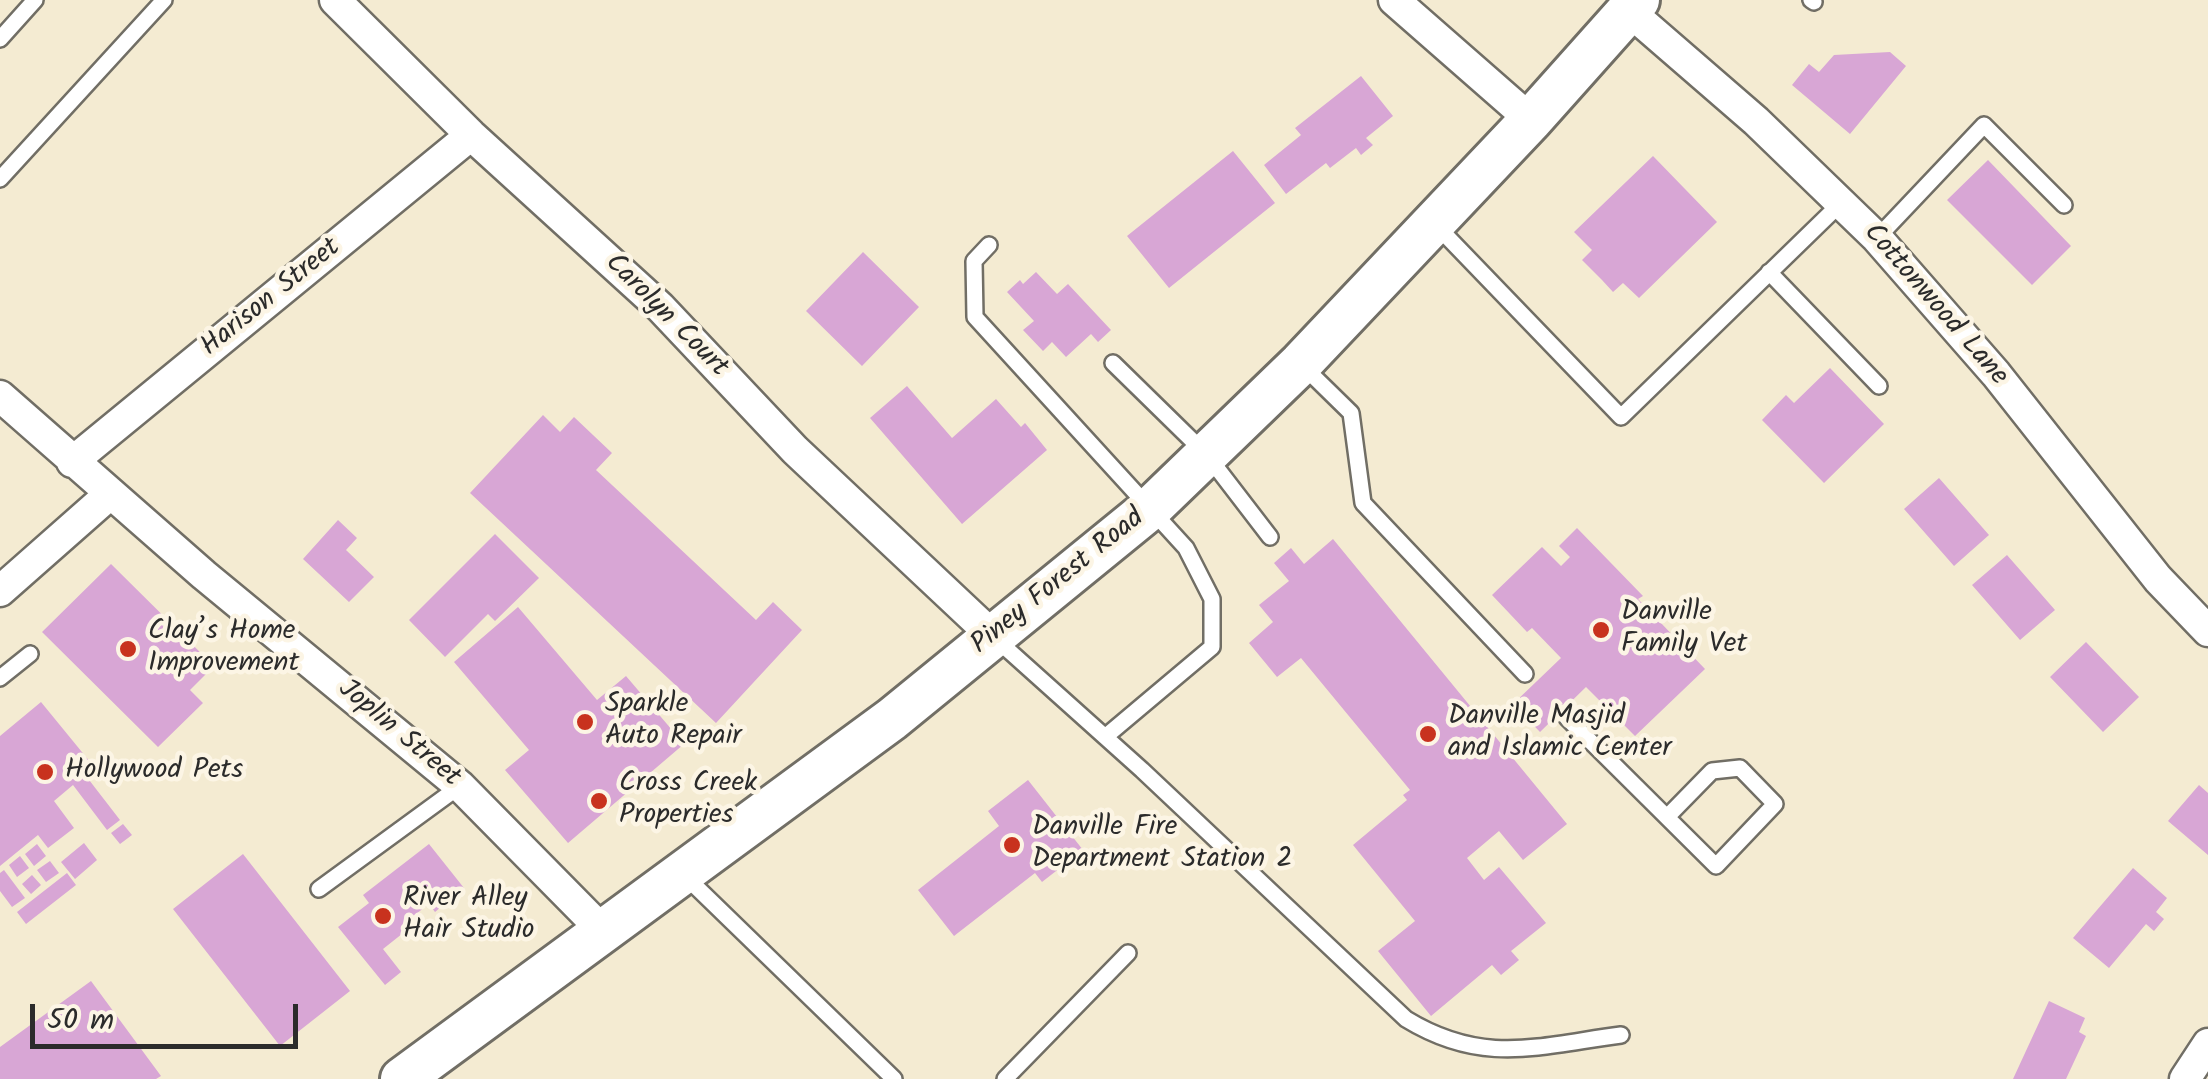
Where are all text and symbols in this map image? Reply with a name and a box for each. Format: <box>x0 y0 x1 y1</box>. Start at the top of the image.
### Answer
street label: Cottonwood Lane <box>1854 218 2014 394</box>
street label: Harison Street <box>196 233 348 365</box>
street label: Carolyn Court <box>596 248 734 386</box>
street label: Piney Forest Road <box>966 503 1152 663</box>
place label: Danville Family Vet <box>1621 597 1747 663</box>
place label: Clay’s Home Improvement <box>148 616 299 682</box>
marker: Danville Family Vet <box>1590 619 1612 641</box>
marker: Clay’s Home Improvement <box>117 638 139 660</box>
street label: Joplin Street <box>330 674 466 796</box>
place label: Sparkle Auto Repair <box>605 689 742 755</box>
place label: Danville Masjid and Islamic Center <box>1448 701 1671 767</box>
marker: Sparkle Auto Repair <box>574 711 596 733</box>
marker: Danville Masjid and Islamic Center <box>1417 723 1439 745</box>
place label: Hollywood Pets <box>65 755 243 789</box>
marker: Hollywood Pets <box>34 761 56 783</box>
place label: Cross Creek Properties <box>619 768 757 834</box>
marker: Cross Creek Properties <box>588 790 610 812</box>
place label: Danville Fire Department Station 2 <box>1032 812 1293 878</box>
marker: Danville Fire Department Station 2 <box>1001 834 1023 856</box>
place label: River Alley Hair Studio <box>403 883 535 949</box>
marker: River Alley Hair Studio <box>372 905 394 927</box>
scale bar <box>35 984 302 1046</box>
text: 50 m <box>47 997 114 1045</box>

